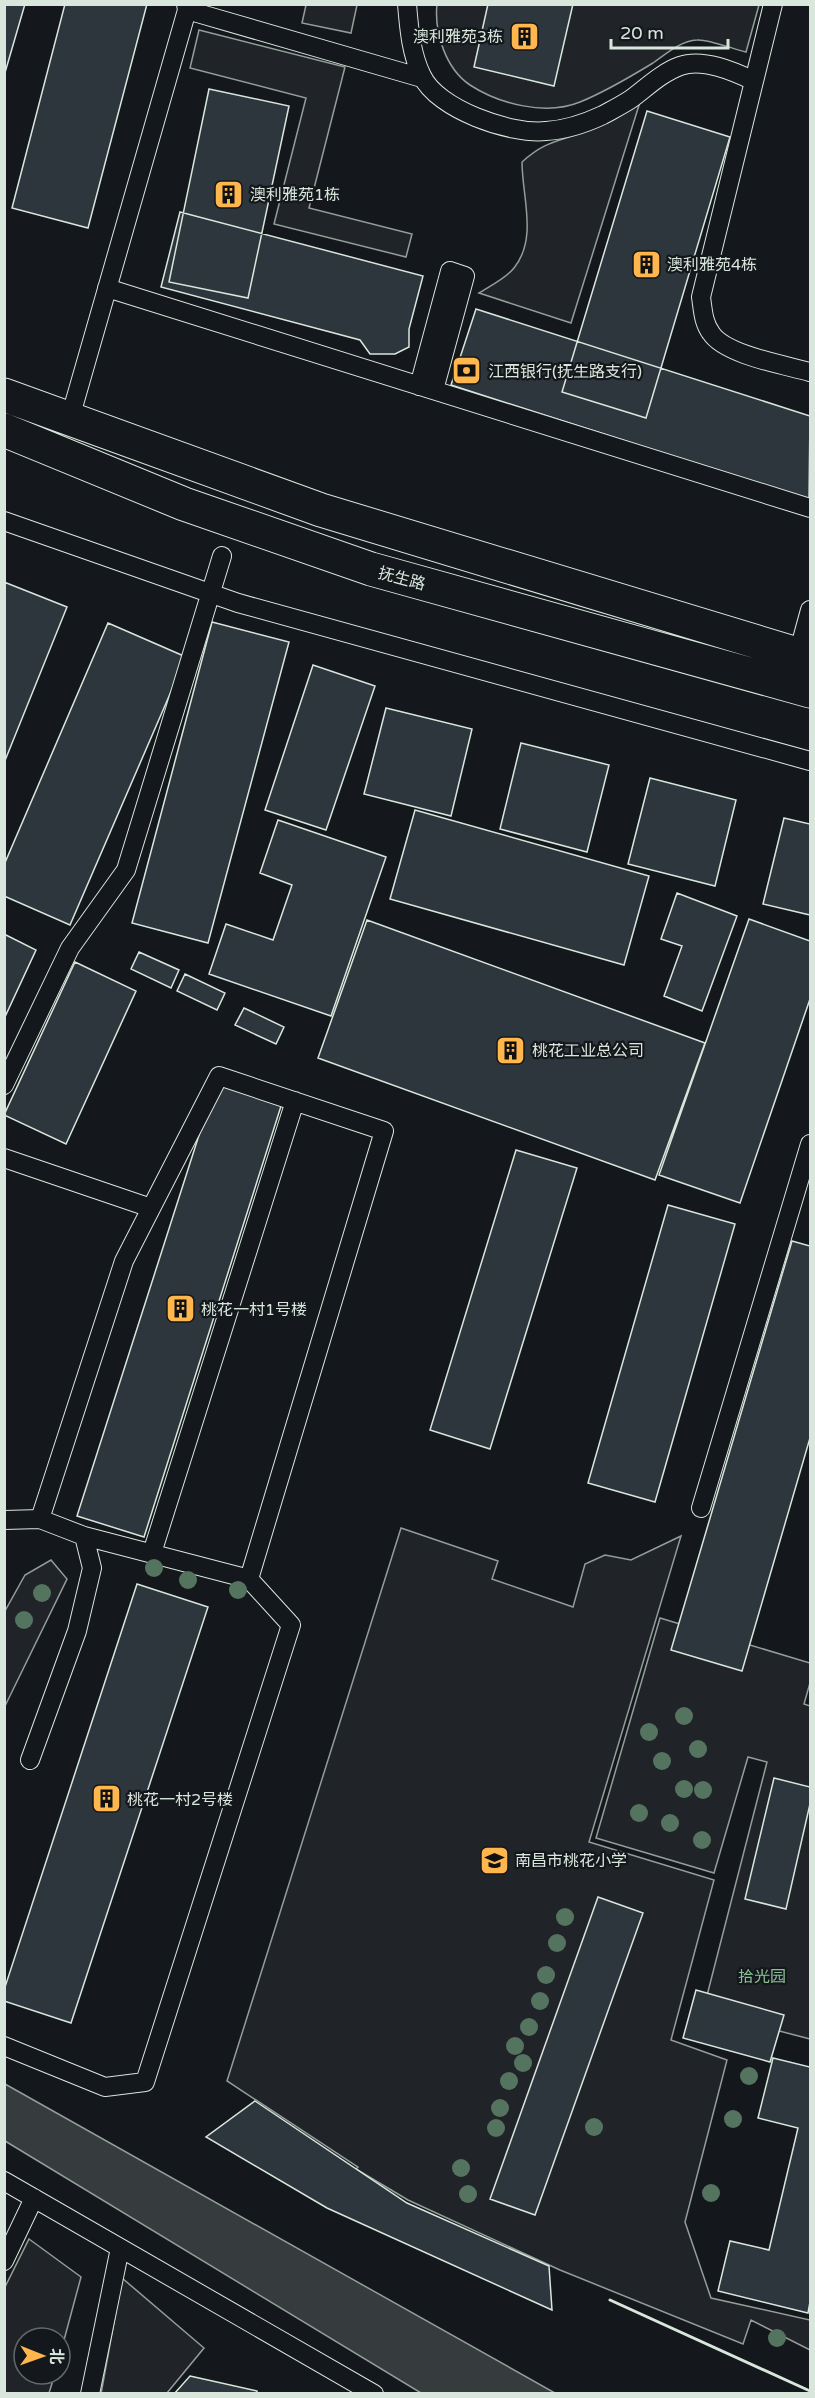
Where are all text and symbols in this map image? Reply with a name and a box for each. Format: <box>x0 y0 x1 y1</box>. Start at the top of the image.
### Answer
scale bar <box>611 12 728 50</box>
building icon: 澳利雅苑3栋 <box>508 20 540 52</box>
text: 20 m <box>620 22 664 44</box>
place label: 澳利雅苑3栋 <box>413 27 503 47</box>
building icon: 澳利雅苑1栋 <box>213 178 245 210</box>
place label: 澳利雅苑1栋 <box>250 185 340 205</box>
building icon: 澳利雅苑4栋 <box>630 248 662 280</box>
place label: 澳利雅苑4栋 <box>667 255 757 275</box>
bank icon: 江西银行(抚生路支行) <box>451 355 483 387</box>
place label: 江西银行(抚生路支行) <box>488 362 642 382</box>
street label: 抚生路 <box>376 563 428 595</box>
building icon: 桃花工业总公司 <box>495 1034 527 1066</box>
place label: 桃花工业总公司 <box>532 1041 644 1061</box>
building icon: 桃花一村1号楼 <box>164 1293 196 1325</box>
place label: 桃花一村1号楼 <box>201 1300 307 1320</box>
building icon: 桃花一村2号楼 <box>90 1783 122 1815</box>
place label: 桃花一村2号楼 <box>127 1790 233 1810</box>
school or university icon: 南昌市桃花小学 <box>478 1844 510 1876</box>
place label: 南昌市桃花小学 <box>515 1851 627 1871</box>
park label: 拾光园 <box>738 1967 786 1987</box>
north arrow <box>12 2326 72 2386</box>
text: 北 <box>46 2348 66 2364</box>

